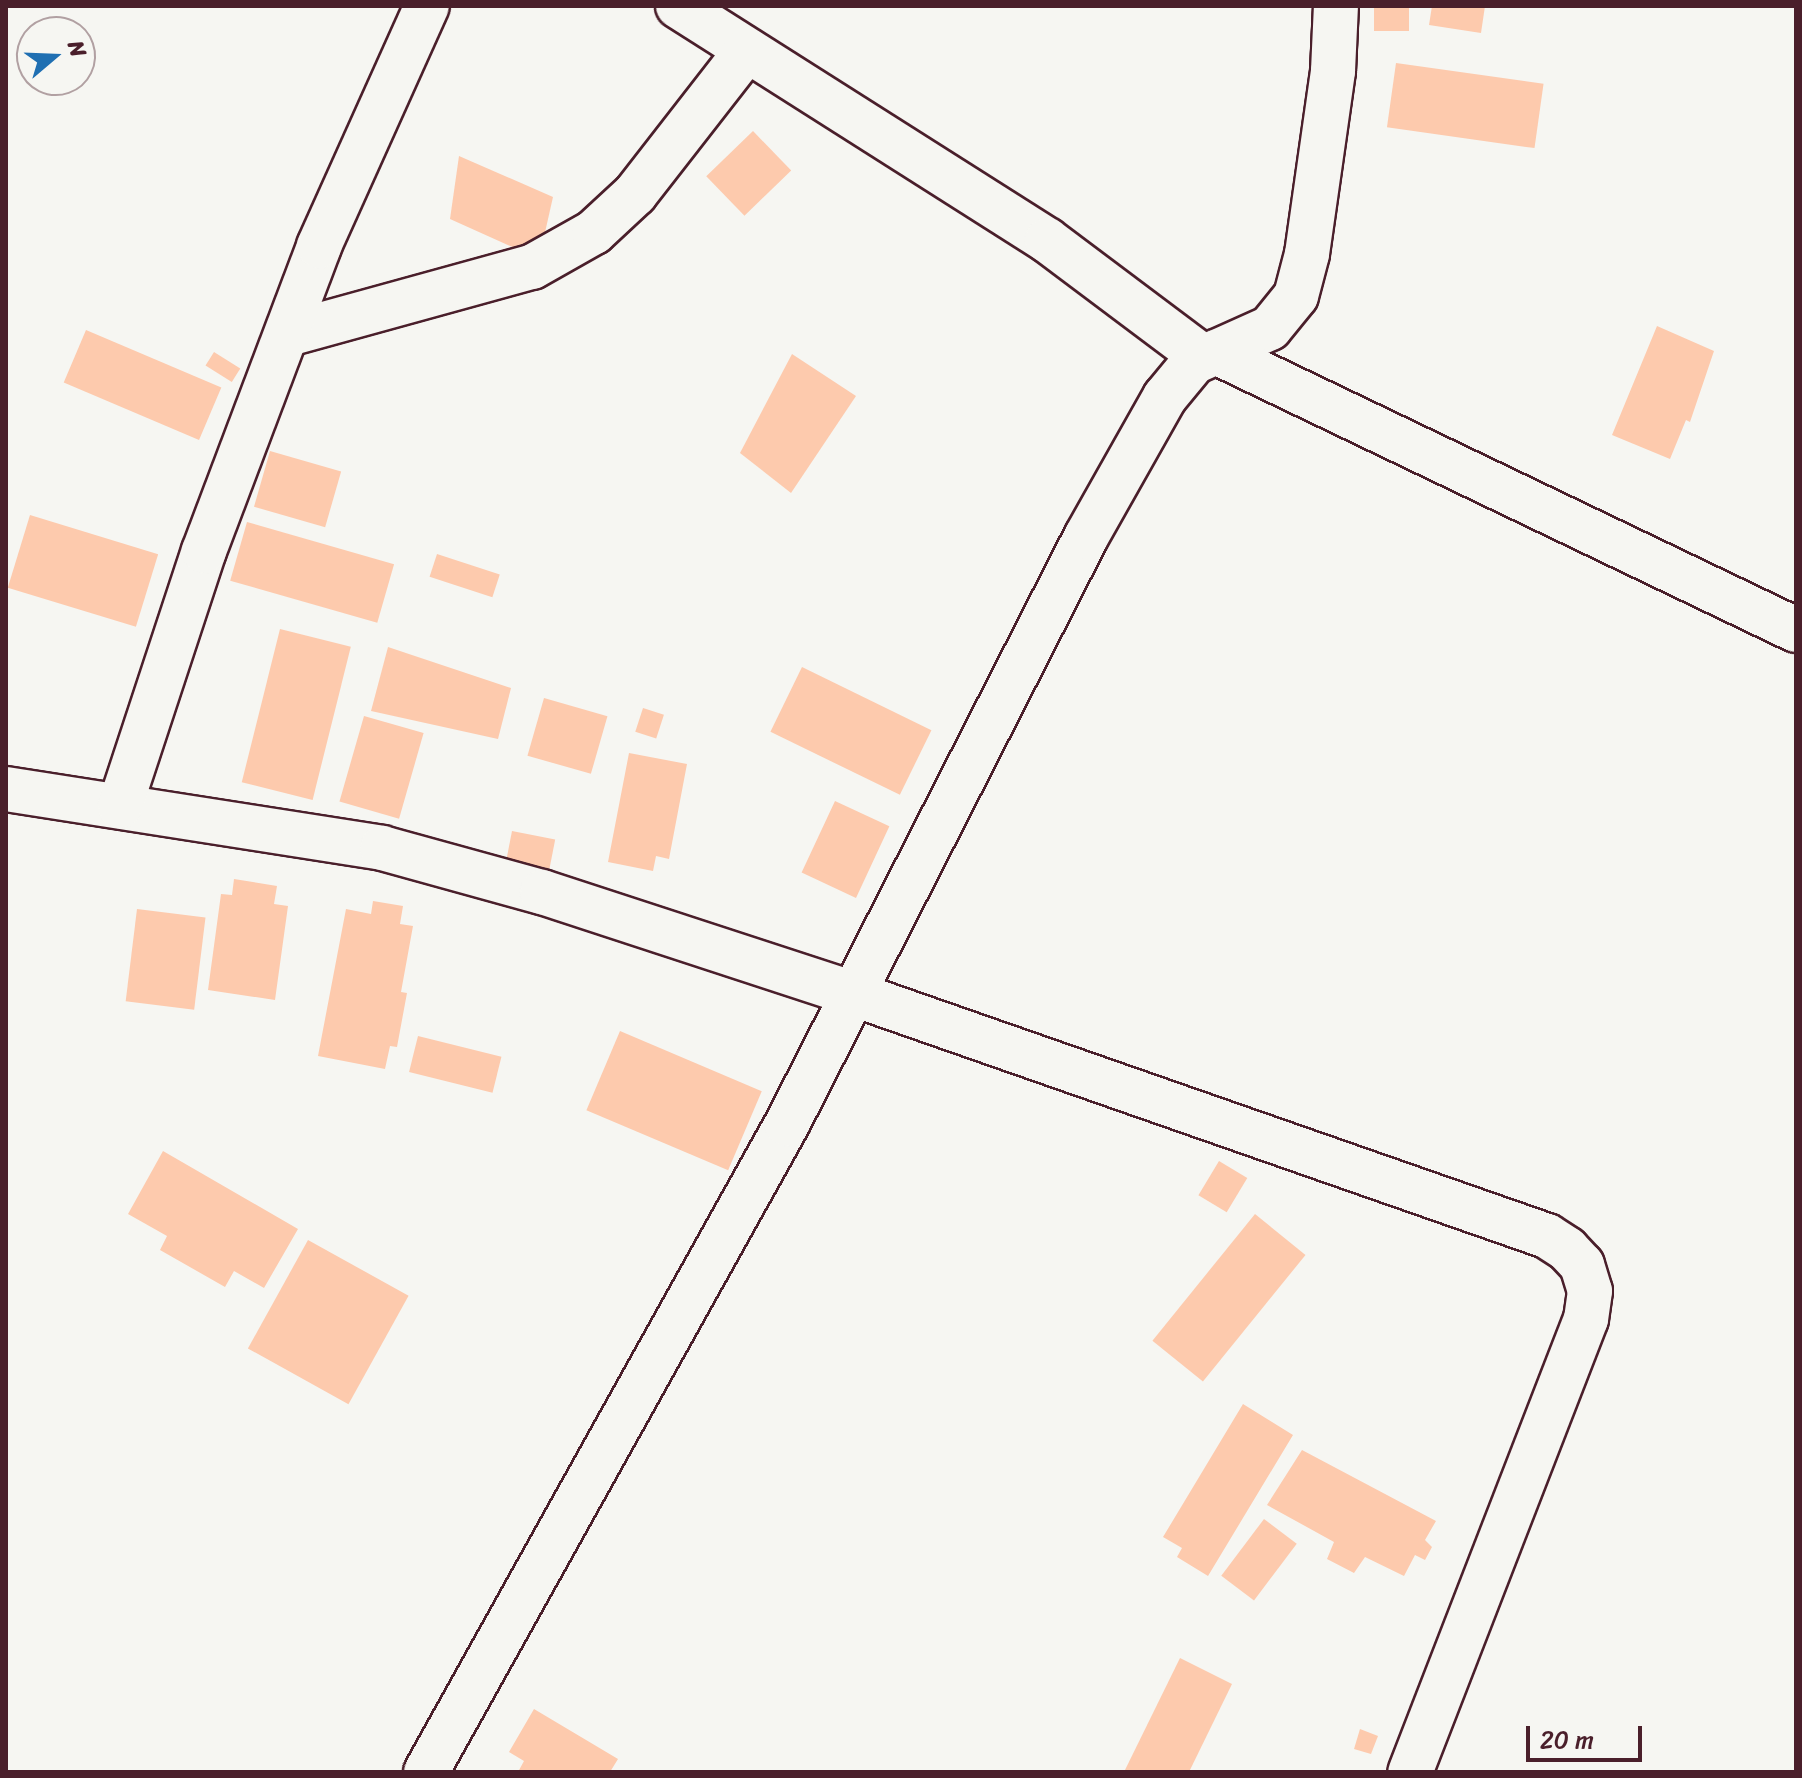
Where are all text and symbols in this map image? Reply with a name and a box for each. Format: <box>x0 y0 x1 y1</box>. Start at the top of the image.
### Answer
north arrow <box>16 16 96 96</box>
text: N <box>56 35 98 62</box>
scale bar <box>1530 1710 1646 1760</box>
text: 20 m <box>1540 1719 1594 1761</box>

